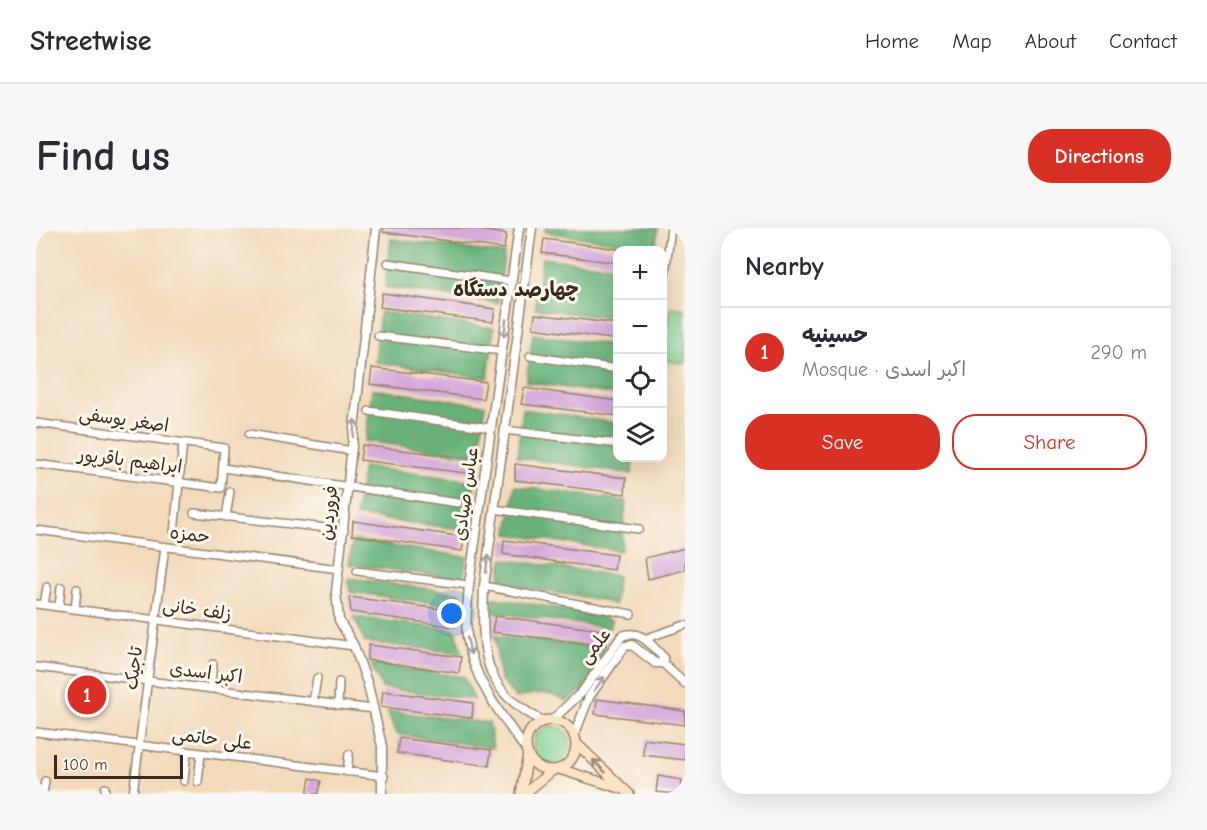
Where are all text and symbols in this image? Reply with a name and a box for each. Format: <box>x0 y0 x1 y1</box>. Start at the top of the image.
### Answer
text: Streetwise <box>30 25 151 57</box>
text: Home <box>865 29 919 53</box>
text: Map <box>952 29 992 53</box>
text: About <box>1025 29 1076 53</box>
text: Contact <box>1109 29 1177 53</box>
button: Directions <box>1028 129 1171 183</box>
text: Find us <box>36 132 170 181</box>
map controls <box>613 246 667 462</box>
button: + <box>613 246 667 300</box>
text: Nearby <box>745 252 824 282</box>
district label: چهارصد دستگاه <box>453 277 579 301</box>
button: − <box>613 300 667 354</box>
one-way arrow <box>500 317 511 337</box>
text: حسینیه <box>802 322 868 348</box>
text: 1 <box>761 341 768 364</box>
text: 290 m <box>1091 341 1147 364</box>
button: locate <box>613 354 667 408</box>
text: Mosque · اکبر اسدی <box>802 358 966 381</box>
street label: اصغر یوسفی <box>78 403 170 437</box>
button: layers <box>613 408 667 462</box>
button: Save <box>745 414 940 470</box>
button: Share <box>952 414 1147 470</box>
one-way arrow <box>349 418 360 438</box>
street label: ابراهیم باقرپور <box>74 444 183 481</box>
street label: عباس صیادی <box>449 446 483 542</box>
street label: فروردین <box>316 484 342 542</box>
street label: حمزه <box>169 522 211 548</box>
one-way arrow <box>481 554 492 574</box>
street label: زلف خانی <box>161 595 233 625</box>
your location <box>437 599 466 628</box>
street label: علمی <box>575 624 615 668</box>
one-way arrow <box>464 636 475 655</box>
street label: تاجیک <box>121 644 147 691</box>
street label: اکبر اسدی <box>168 658 244 688</box>
pin: 1 <box>68 672 106 718</box>
one-way arrow <box>593 676 605 692</box>
street label: علی حاتمی <box>171 724 253 754</box>
scale bar <box>54 752 183 780</box>
text: 100 m <box>63 756 107 774</box>
one-way arrow <box>592 759 607 774</box>

